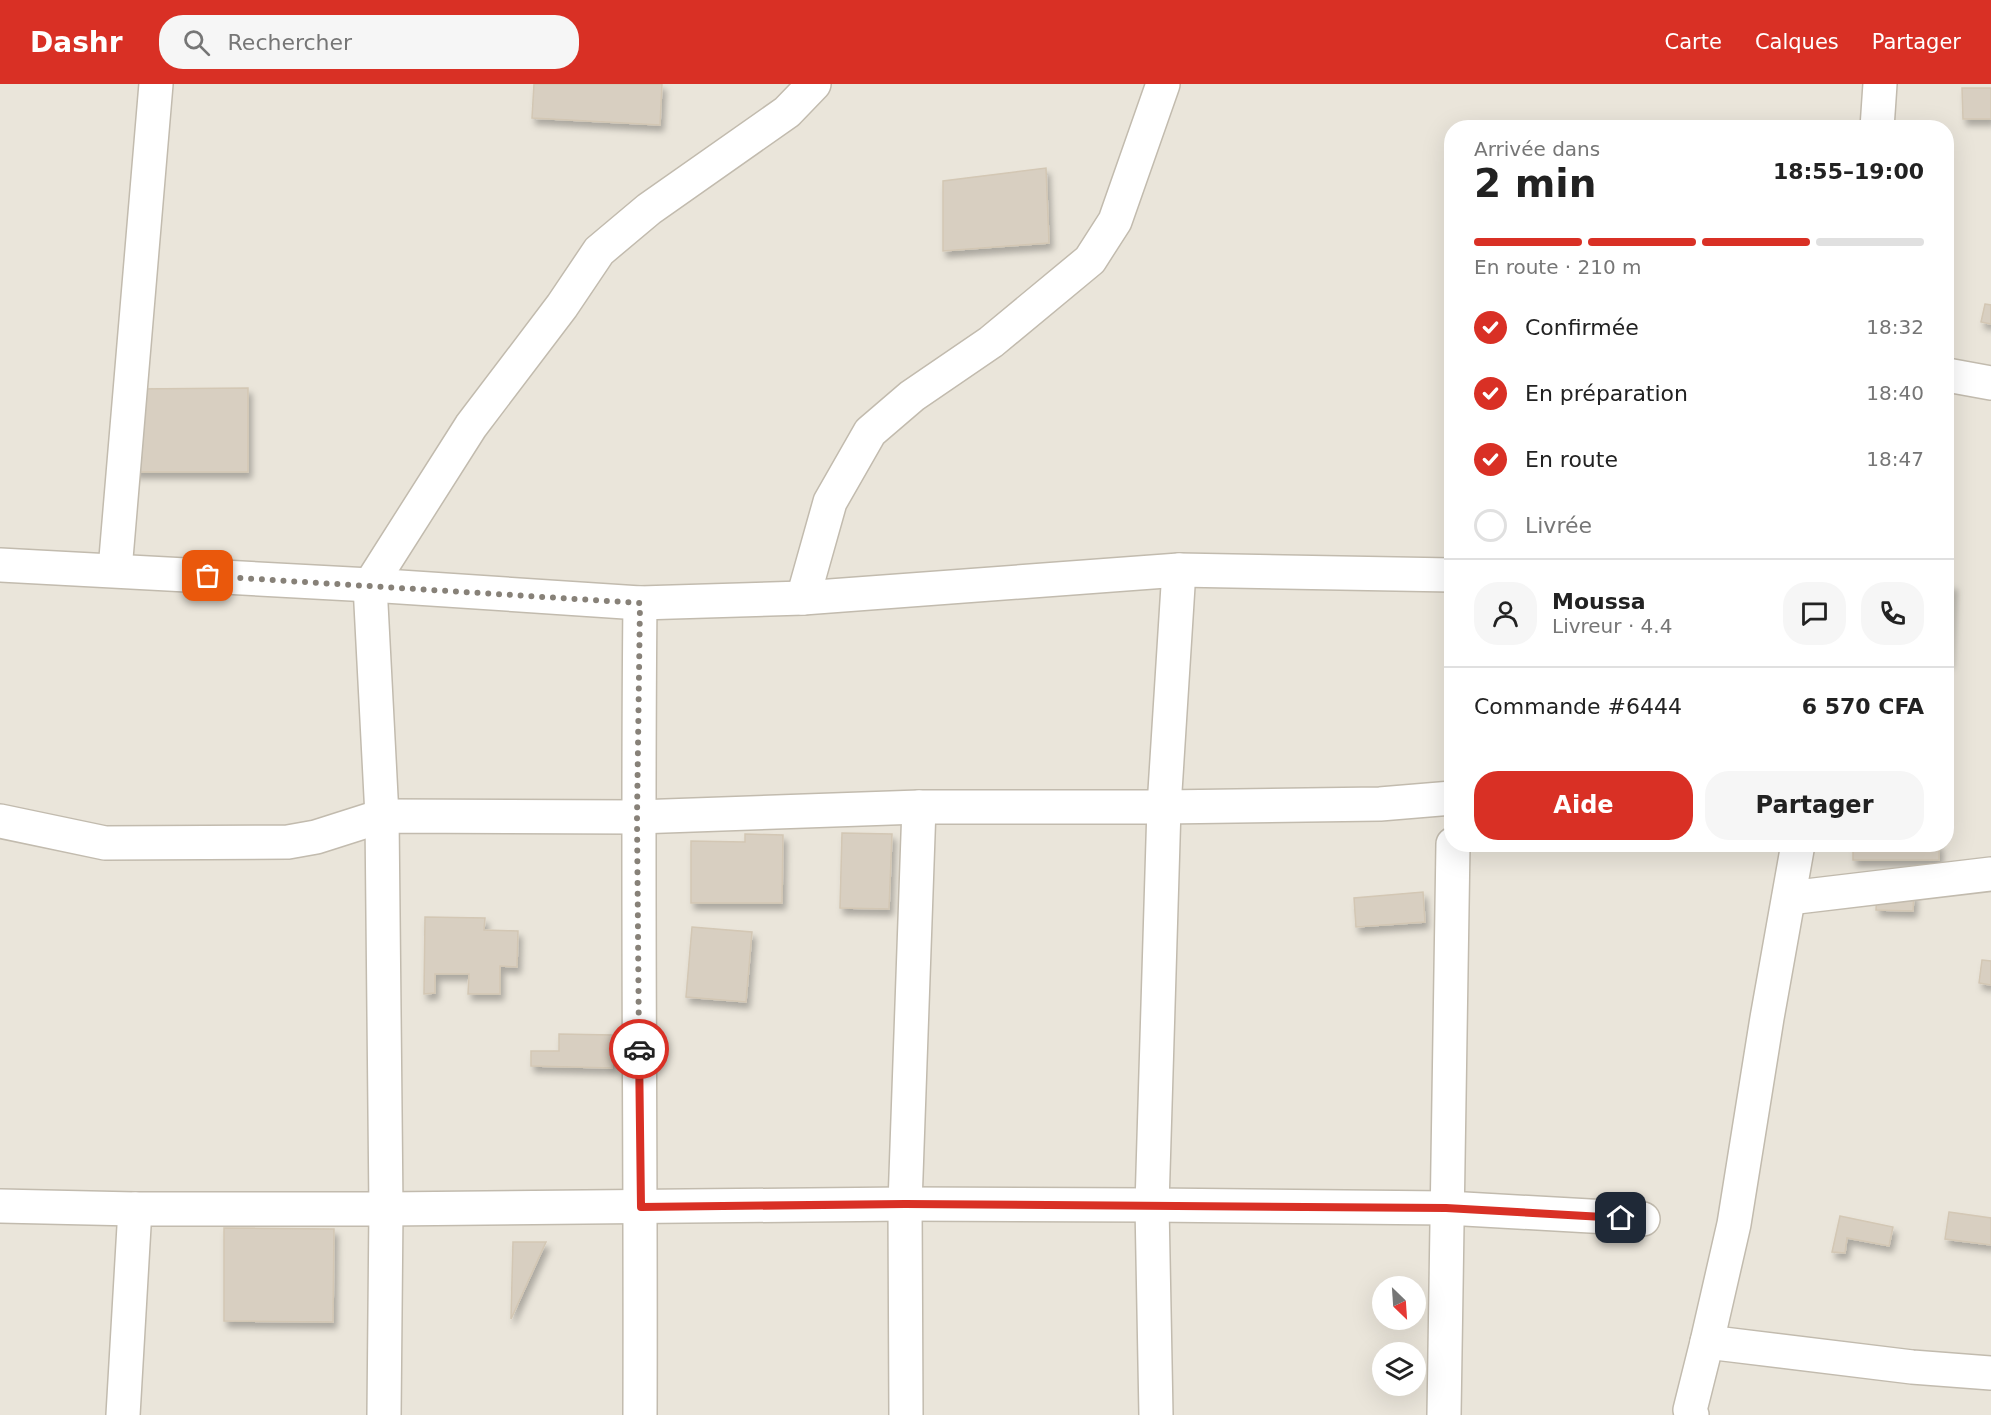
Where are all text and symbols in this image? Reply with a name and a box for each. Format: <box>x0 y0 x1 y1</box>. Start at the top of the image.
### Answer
search box <box>159 15 579 69</box>
text: Dashr <box>30 26 123 59</box>
icon: search <box>180 26 213 59</box>
text: Rechercher <box>228 30 352 55</box>
text: Carte <box>1665 30 1722 54</box>
text: Calques <box>1755 30 1839 54</box>
text: Partager <box>1872 30 1961 54</box>
text: Arrivée dans <box>1474 137 1600 161</box>
text: 18:55–19:00 <box>1773 159 1924 184</box>
text: 2 min <box>1474 161 1596 206</box>
text: En route · 210 m <box>1474 255 1642 279</box>
icon: check <box>1474 311 1507 344</box>
text: Confirmée <box>1525 315 1639 340</box>
text: 18:32 <box>1866 315 1924 339</box>
icon: check <box>1474 377 1507 410</box>
text: En préparation <box>1525 381 1688 406</box>
text: 18:40 <box>1866 381 1924 405</box>
icon: check <box>1474 443 1507 476</box>
text: En route <box>1525 447 1618 472</box>
text: 18:47 <box>1866 447 1924 471</box>
text: Livrée <box>1525 513 1592 538</box>
pin <box>182 550 233 601</box>
icon: bag <box>191 559 224 592</box>
button: person <box>1474 582 1537 645</box>
button: chat <box>1783 582 1846 645</box>
button: phone <box>1861 582 1924 645</box>
text: Moussa <box>1552 589 1646 614</box>
text: Livreur · 4.4 <box>1552 614 1672 638</box>
text: Commande #6444 <box>1474 694 1682 719</box>
text: 6 570 CFA <box>1802 694 1924 719</box>
button: Aide <box>1474 771 1693 840</box>
button: Partager <box>1705 771 1924 840</box>
courier <box>609 1019 669 1079</box>
icon: car <box>623 1033 656 1066</box>
pin <box>1595 1192 1646 1243</box>
icon: home <box>1604 1201 1637 1234</box>
north arrow <box>1372 1276 1426 1330</box>
map controls <box>1372 1276 1426 1396</box>
button: layers <box>1372 1342 1426 1396</box>

